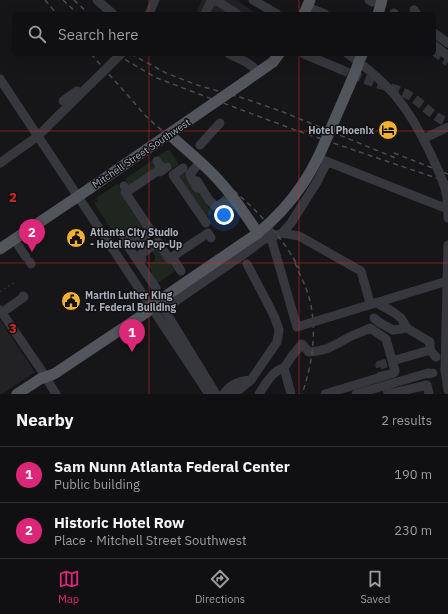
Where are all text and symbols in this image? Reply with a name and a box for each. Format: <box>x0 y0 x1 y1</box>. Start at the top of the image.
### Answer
search box <box>12 12 436 56</box>
icon: search <box>26 23 48 45</box>
text: Search here <box>58 25 138 44</box>
street label: Mitchell Street Southwest <box>90 115 193 191</box>
hotel icon: Hotel Phoenix <box>377 119 399 141</box>
place label: Hotel Phoenix <box>308 124 374 137</box>
text: 2 <box>9 189 17 206</box>
your location <box>214 205 234 225</box>
pin: 2 <box>19 219 45 252</box>
place label: Atlanta City Studio - Hotel Row Pop-Up <box>90 226 182 251</box>
public building icon: Atlanta City Studio - Hotel Row Pop-Up <box>65 227 87 249</box>
place label: Martin Luther King Jr. Federal Building <box>85 289 177 314</box>
public building icon: Martin Luther King Jr. Federal Building <box>60 290 82 312</box>
pin: 1 <box>119 319 145 352</box>
text: 3 <box>9 320 17 337</box>
text: Nearby <box>16 409 74 431</box>
text: 2 results <box>381 412 432 429</box>
text: Sam Nunn Atlanta Federal Center <box>54 457 290 476</box>
text: 1 <box>25 466 33 483</box>
text: 190 m <box>394 466 432 483</box>
text: Public building <box>54 476 140 493</box>
text: Historic Hotel Row <box>54 513 185 532</box>
text: 2 <box>25 522 33 539</box>
text: 230 m <box>394 522 432 539</box>
text: Place · Mitchell Street Southwest <box>54 532 246 549</box>
tab: Map <box>58 568 80 606</box>
tab: Directions <box>195 568 245 606</box>
tab: Saved <box>360 568 390 606</box>

